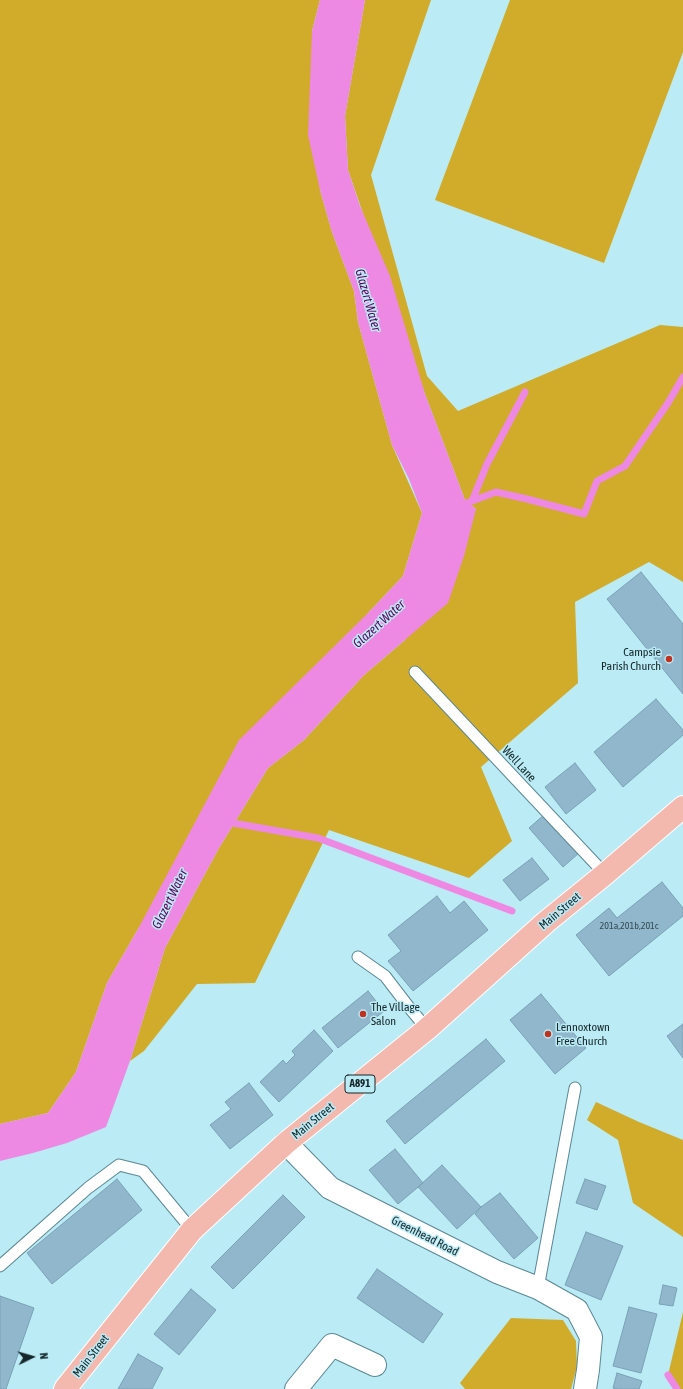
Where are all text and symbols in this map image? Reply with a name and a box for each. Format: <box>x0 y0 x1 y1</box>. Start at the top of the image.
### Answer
water label: Glazert Water <box>352 267 384 333</box>
water label: Glazert Water <box>350 597 408 651</box>
place label: Campsie Parish Church <box>601 645 661 673</box>
marker: Campsie Parish Church <box>664 654 674 664</box>
street label: Well Lane <box>499 743 539 785</box>
water label: Glazert Water <box>149 867 191 931</box>
street label: Main Street <box>536 889 584 933</box>
house number: 201a,201b,201c <box>600 920 658 932</box>
place label: The Village Salon <box>371 1000 420 1028</box>
marker: The Village Salon <box>358 1009 368 1019</box>
place label: Lennoxtown Free Church <box>556 1020 610 1048</box>
marker: Lennoxtown Free Church <box>543 1029 553 1039</box>
road number: A891 <box>345 1075 375 1093</box>
street label: Main Street <box>289 1100 337 1142</box>
street label: Greenhead Road <box>389 1213 461 1259</box>
street label: Main Street <box>70 1332 112 1380</box>
north arrow <box>12 1337 52 1377</box>
text: N <box>38 1352 50 1360</box>

